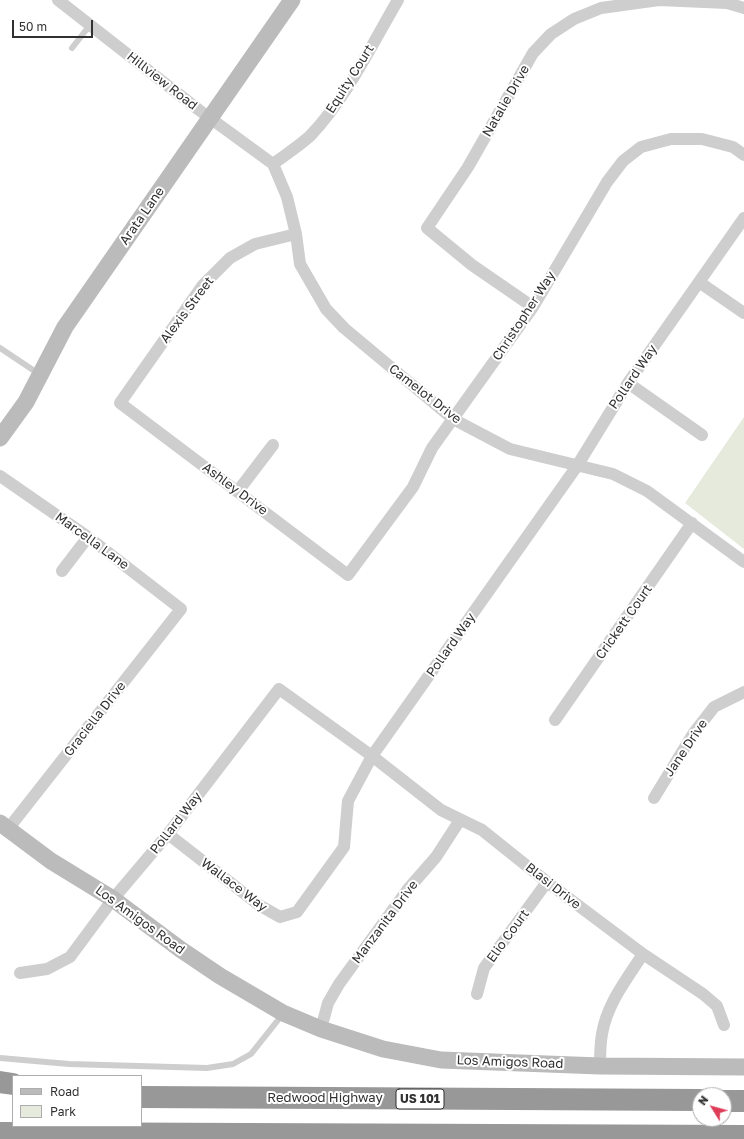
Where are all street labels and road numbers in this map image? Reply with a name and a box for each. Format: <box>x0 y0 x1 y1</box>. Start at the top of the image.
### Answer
street label: Equity Court <box>323 42 377 116</box>
street label: Hillview Road <box>124 49 200 113</box>
street label: Natalie Drive <box>479 62 533 140</box>
street label: Arata Lane <box>116 184 168 248</box>
street label: Christopher Way <box>489 268 559 364</box>
street label: Alexis Street <box>157 274 217 346</box>
street label: Pollard Way <box>606 342 660 412</box>
street label: Camelot Drive <box>386 361 464 427</box>
street label: Ashley Drive <box>199 459 271 519</box>
street label: Marcella Lane <box>52 509 132 573</box>
street label: Crickett Court <box>592 582 656 662</box>
street label: Pollard Way <box>423 610 479 680</box>
street label: Graciella Drive <box>61 678 129 760</box>
street label: Jane Drive <box>661 716 711 780</box>
street label: Pollard Way <box>147 789 205 857</box>
street label: Wallace Way <box>198 855 270 915</box>
street label: Blasi Drive <box>522 860 584 912</box>
street label: Manzanita Drive <box>349 877 421 967</box>
street label: Los Amigos Road <box>92 882 188 958</box>
street label: Elio Court <box>484 906 532 966</box>
street label: Los Amigos Road <box>456 1052 564 1072</box>
road number: US 101 <box>396 1089 444 1109</box>
street label: Redwood Highway <box>267 1090 383 1106</box>

